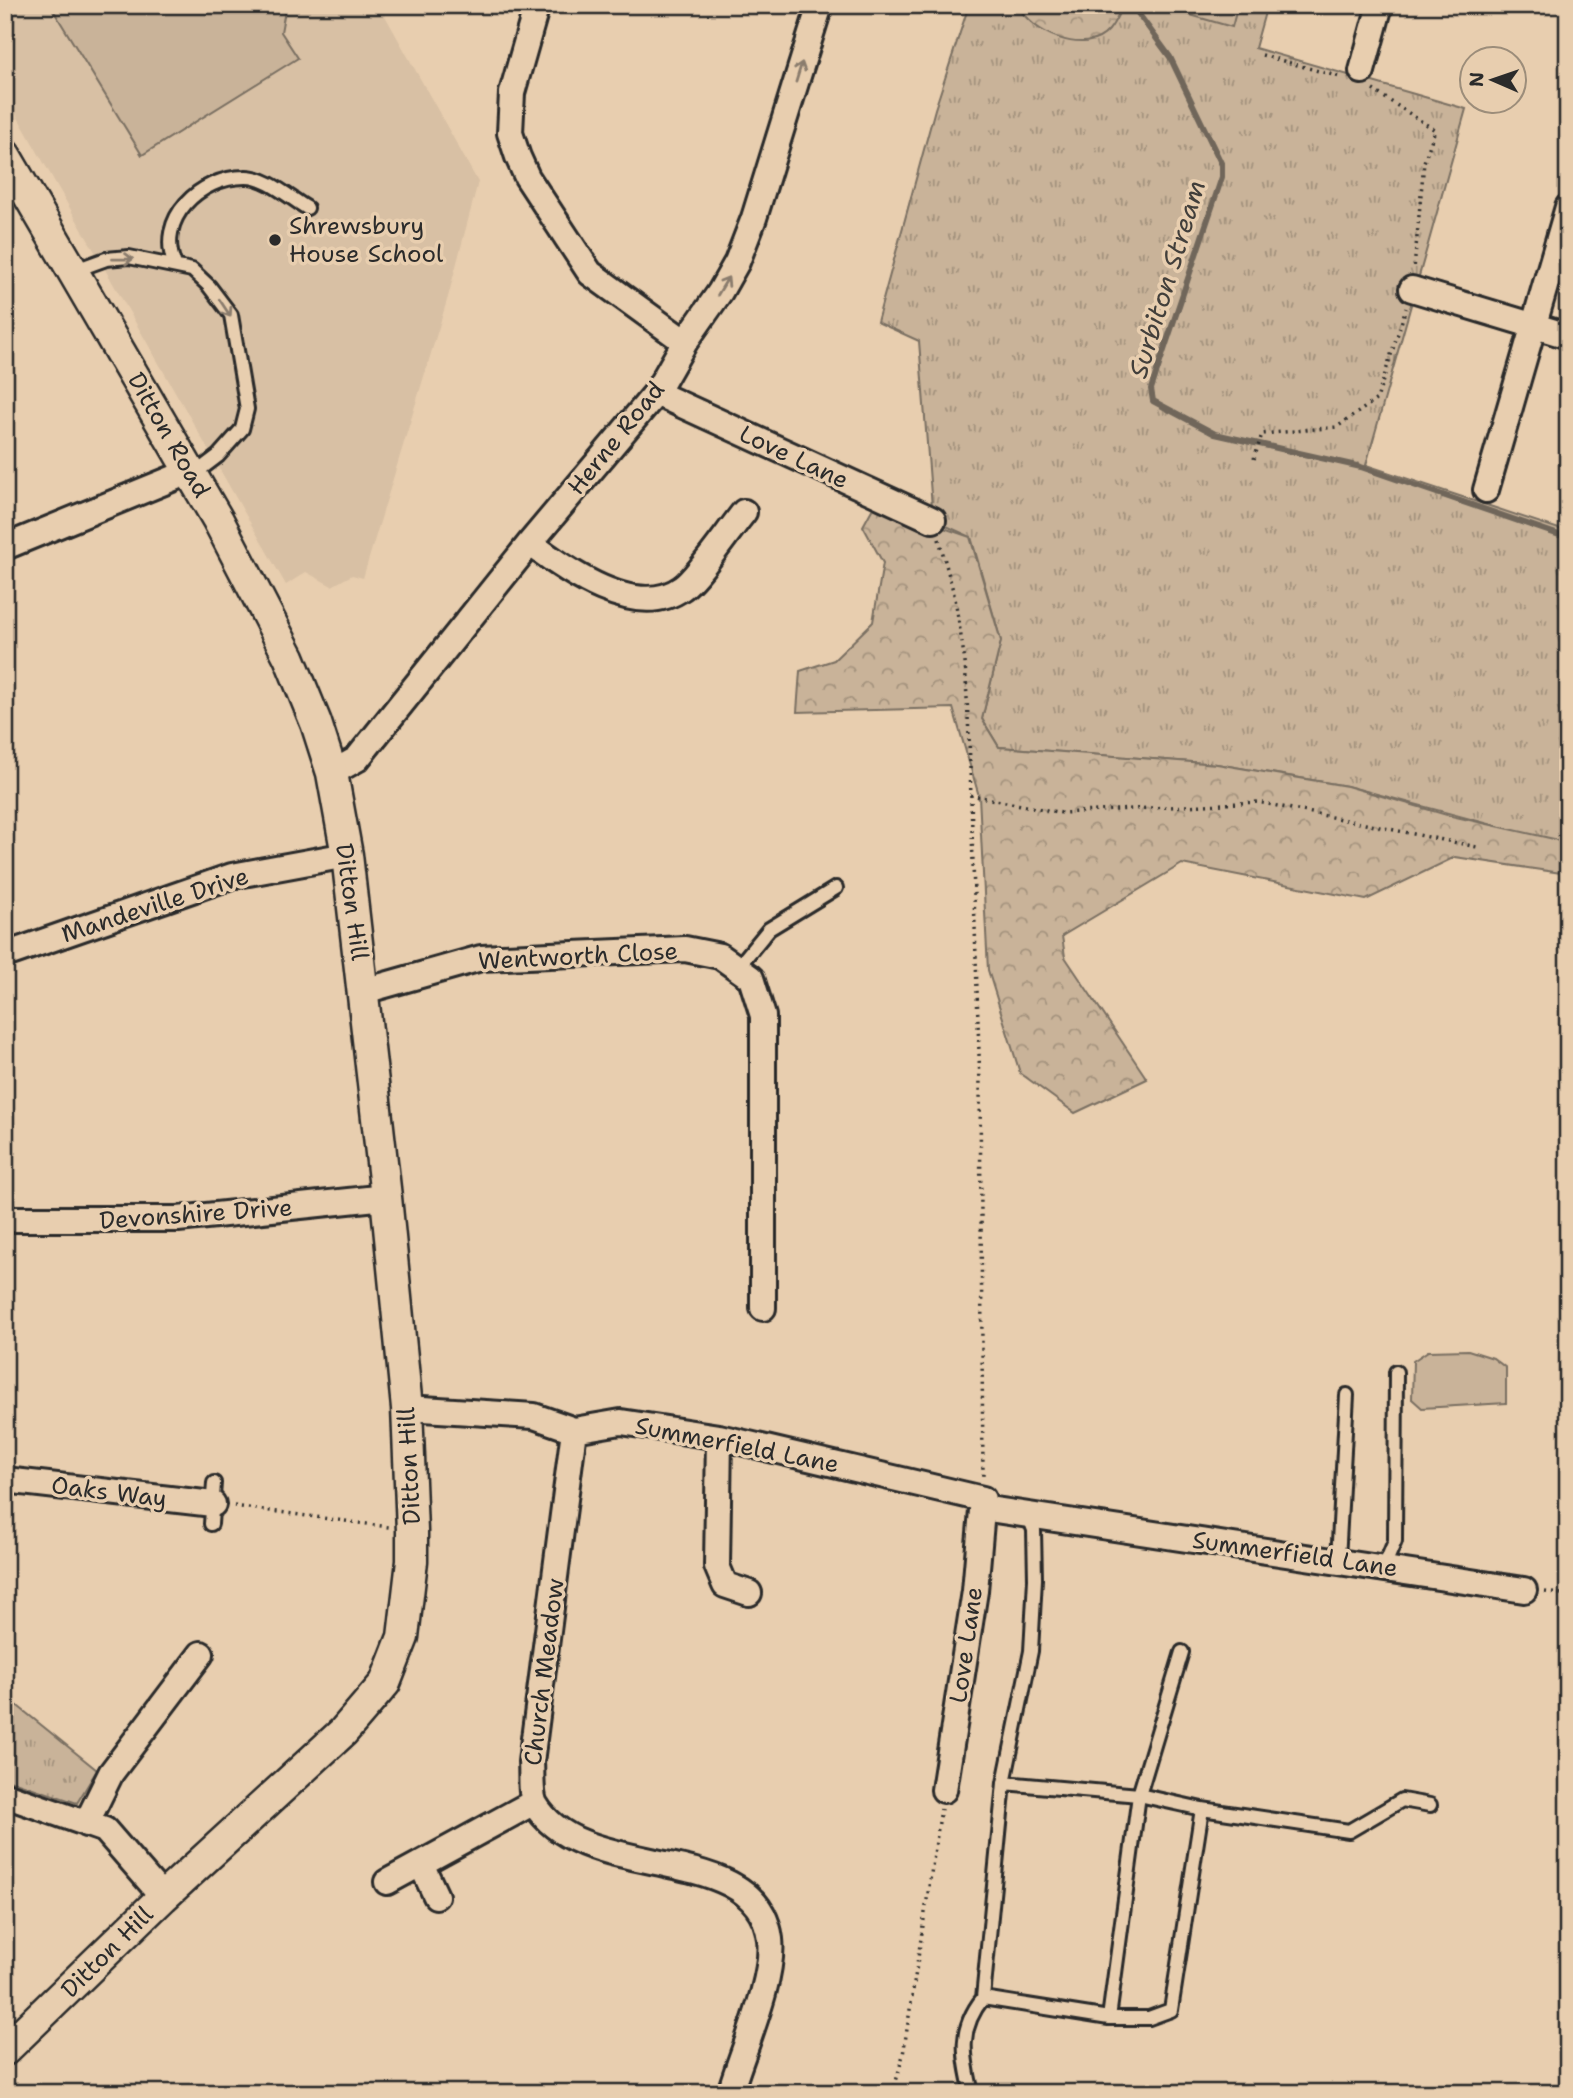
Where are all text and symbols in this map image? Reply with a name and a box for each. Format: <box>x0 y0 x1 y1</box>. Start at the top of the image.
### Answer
north arrow <box>1458 46 1528 116</box>
one-way arrow <box>794 61 807 83</box>
text: N <box>1464 71 1489 87</box>
water label: Surbiton Stream <box>1120 176 1213 382</box>
place label: Shrewsbury House School <box>289 210 444 270</box>
marker: Shrewsbury House School <box>267 232 283 248</box>
one-way arrow <box>112 252 135 265</box>
one-way arrow <box>716 276 730 296</box>
one-way arrow <box>217 298 232 317</box>
street label: Ditton Road <box>120 366 218 504</box>
street label: Herne Road <box>560 374 672 502</box>
street label: Love Lane <box>734 418 854 496</box>
street label: Ditton Hill <box>328 841 376 963</box>
street label: Mandeville Drive <box>57 860 253 950</box>
street label: Wentworth Close <box>477 935 679 977</box>
street label: Devonshire Drive <box>98 1191 294 1237</box>
street label: Ditton Hill <box>390 1406 428 1526</box>
street label: Summerfield Lane <box>632 1410 842 1480</box>
street label: Oaks Way <box>49 1469 169 1515</box>
street label: Summerfield Lane <box>1190 1524 1400 1584</box>
street label: Church Meadow <box>517 1576 571 1768</box>
street label: Love Lane <box>942 1585 990 1705</box>
street label: Ditton Hill <box>54 1898 161 2005</box>

